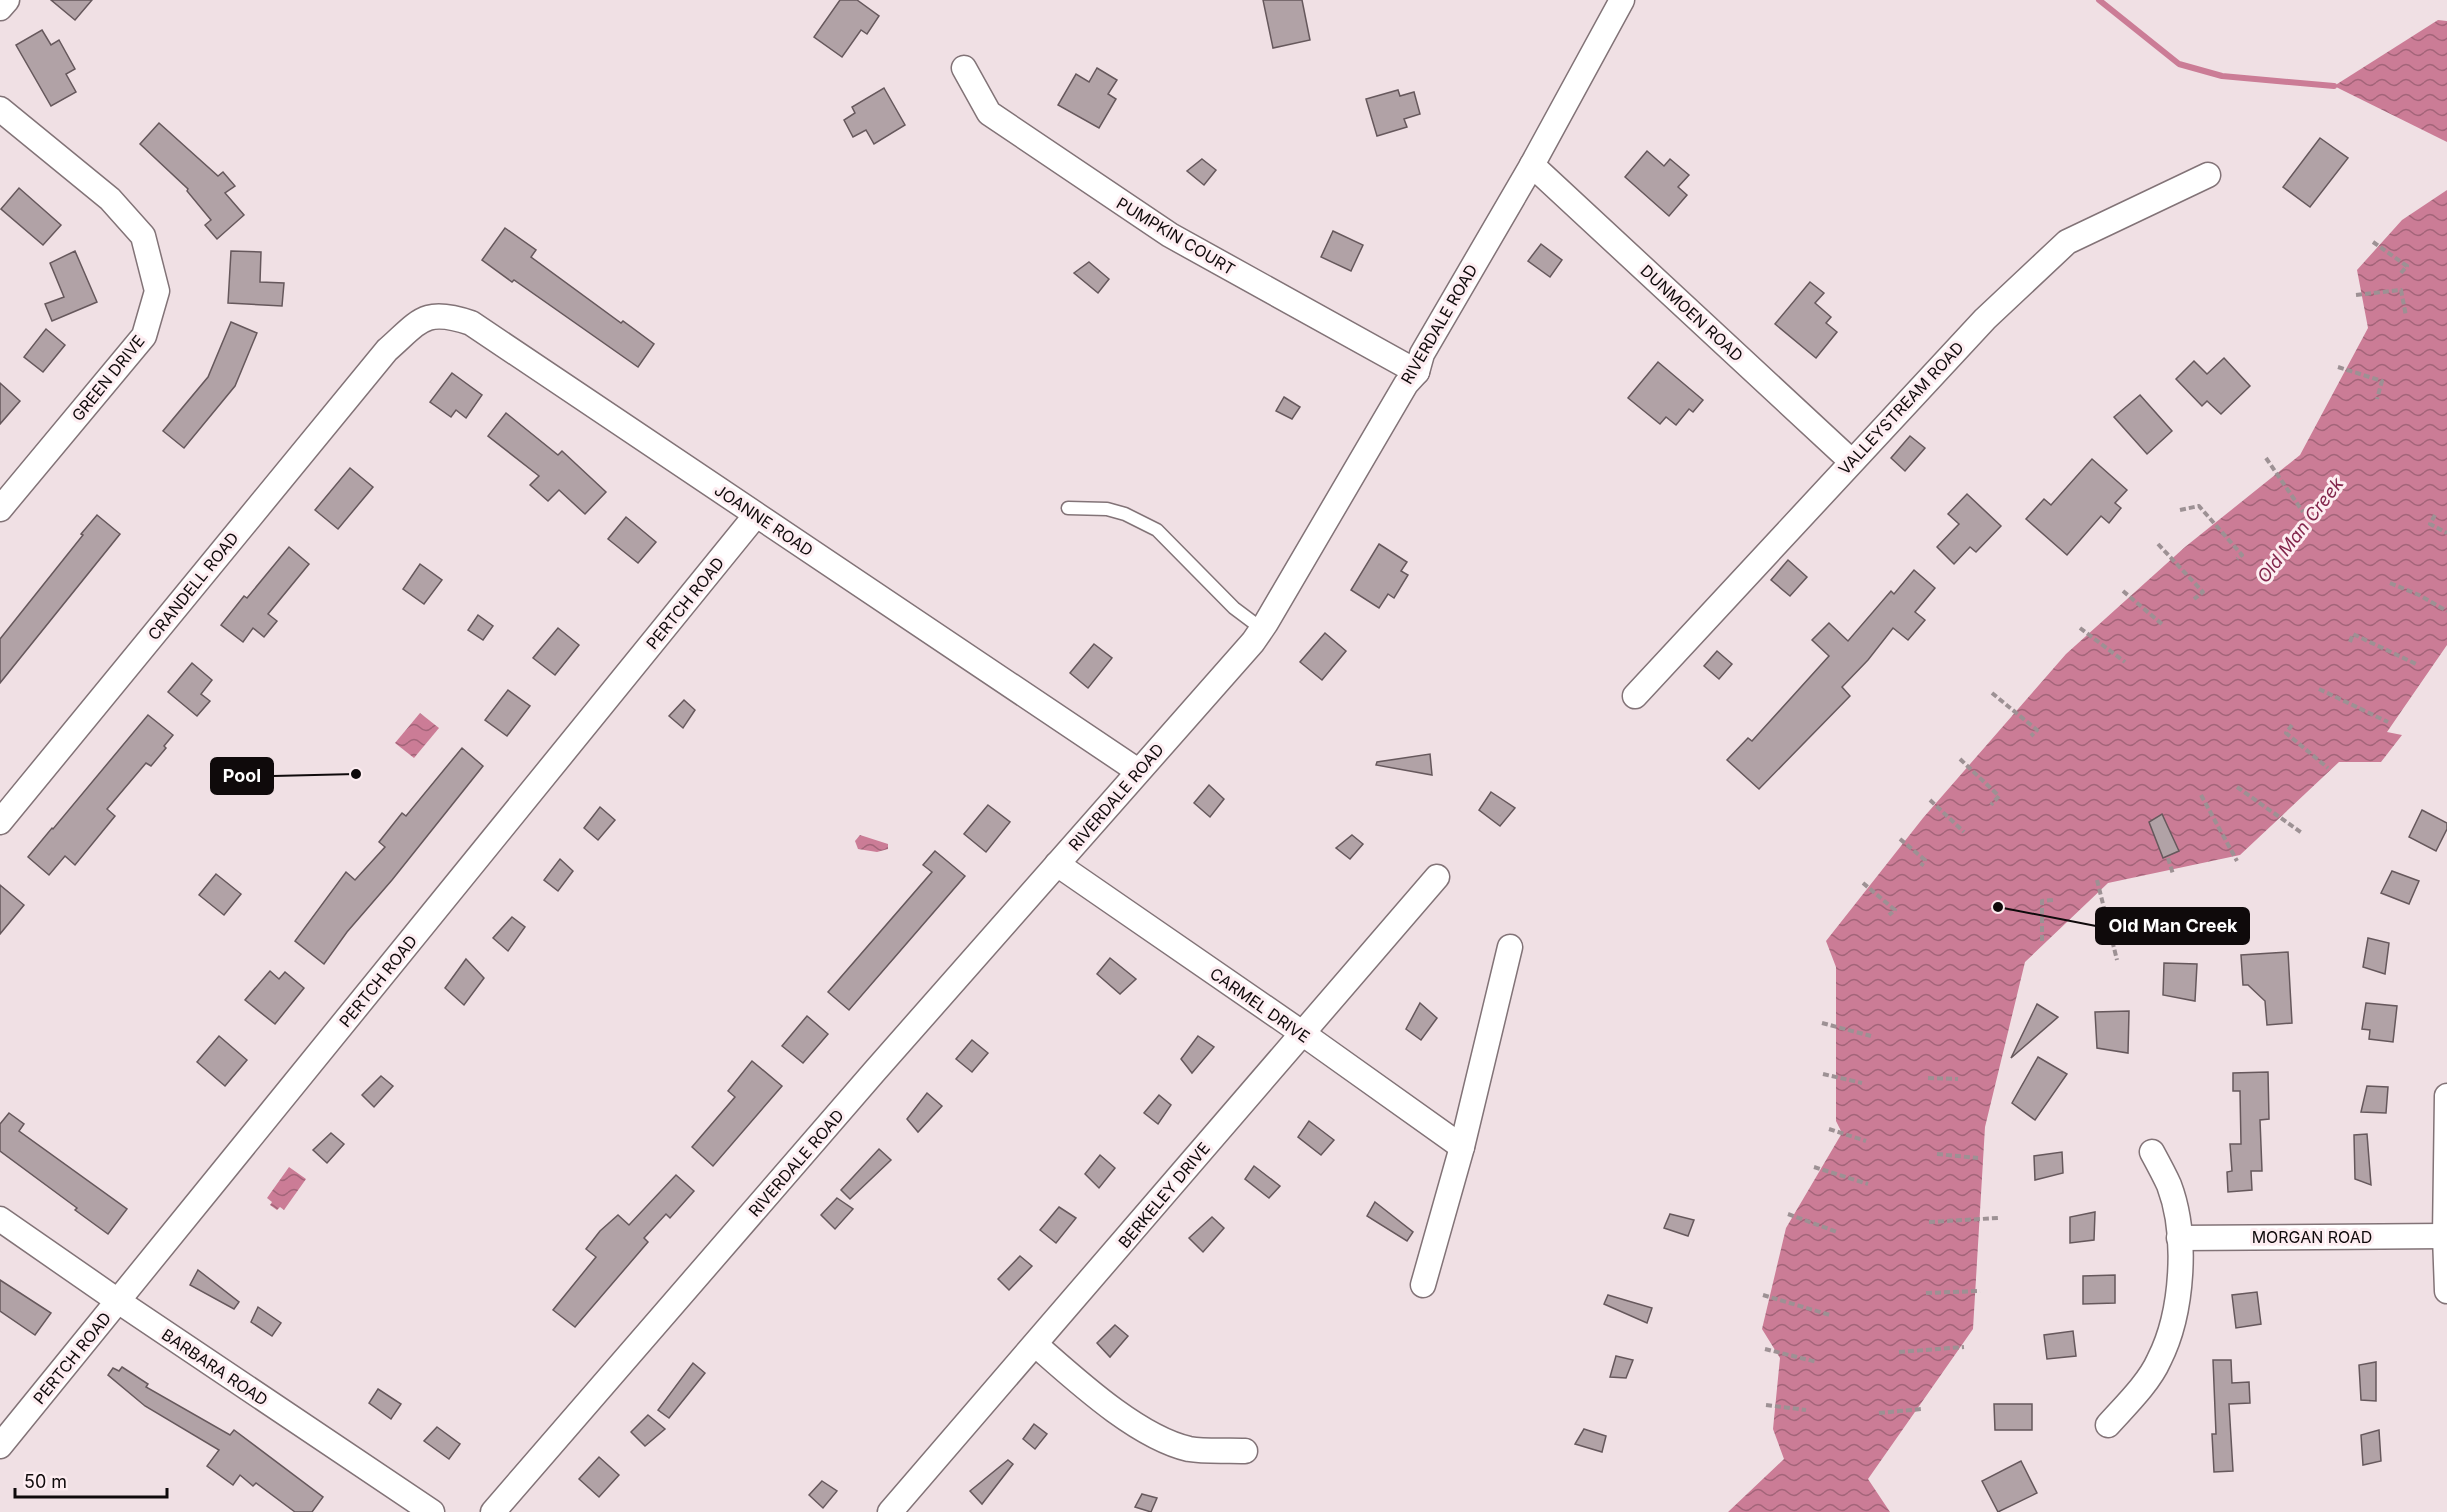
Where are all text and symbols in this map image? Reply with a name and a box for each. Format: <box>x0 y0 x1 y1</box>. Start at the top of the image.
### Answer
street label: PUMPKIN COURT <box>1113 193 1239 279</box>
street label: RIVERDALE ROAD <box>1397 260 1481 388</box>
street label: DUNMOEN ROAD <box>1637 260 1747 366</box>
street label: GREEN DRIVE <box>67 331 149 425</box>
street label: VALLEYSTREAM ROAD <box>1834 337 1968 479</box>
water label: Old Man Creek <box>2252 472 2348 587</box>
street label: JOANNE ROAD <box>711 480 817 560</box>
street label: CRANDELL ROAD <box>143 528 243 644</box>
street label: PERTCH ROAD <box>642 553 728 653</box>
street label: RIVERDALE ROAD <box>1064 739 1168 855</box>
callout: Pool <box>211 758 273 794</box>
text: Pool <box>223 765 261 786</box>
callout: Old Man Creek <box>2096 908 2249 944</box>
text: Old Man Creek <box>2108 915 2238 936</box>
street label: PERTCH ROAD <box>335 931 421 1031</box>
street label: CARMEL DRIVE <box>1206 963 1314 1047</box>
street label: RIVERDALE ROAD <box>744 1105 848 1221</box>
street label: BERKELEY DRIVE <box>1114 1138 1214 1252</box>
street label: MORGAN ROAD <box>2252 1227 2372 1247</box>
street label: PERTCH ROAD <box>29 1308 115 1408</box>
street label: BARBARA ROAD <box>158 1324 272 1410</box>
scale bar <box>15 1461 166 1499</box>
text: 50 m <box>24 1471 67 1492</box>

